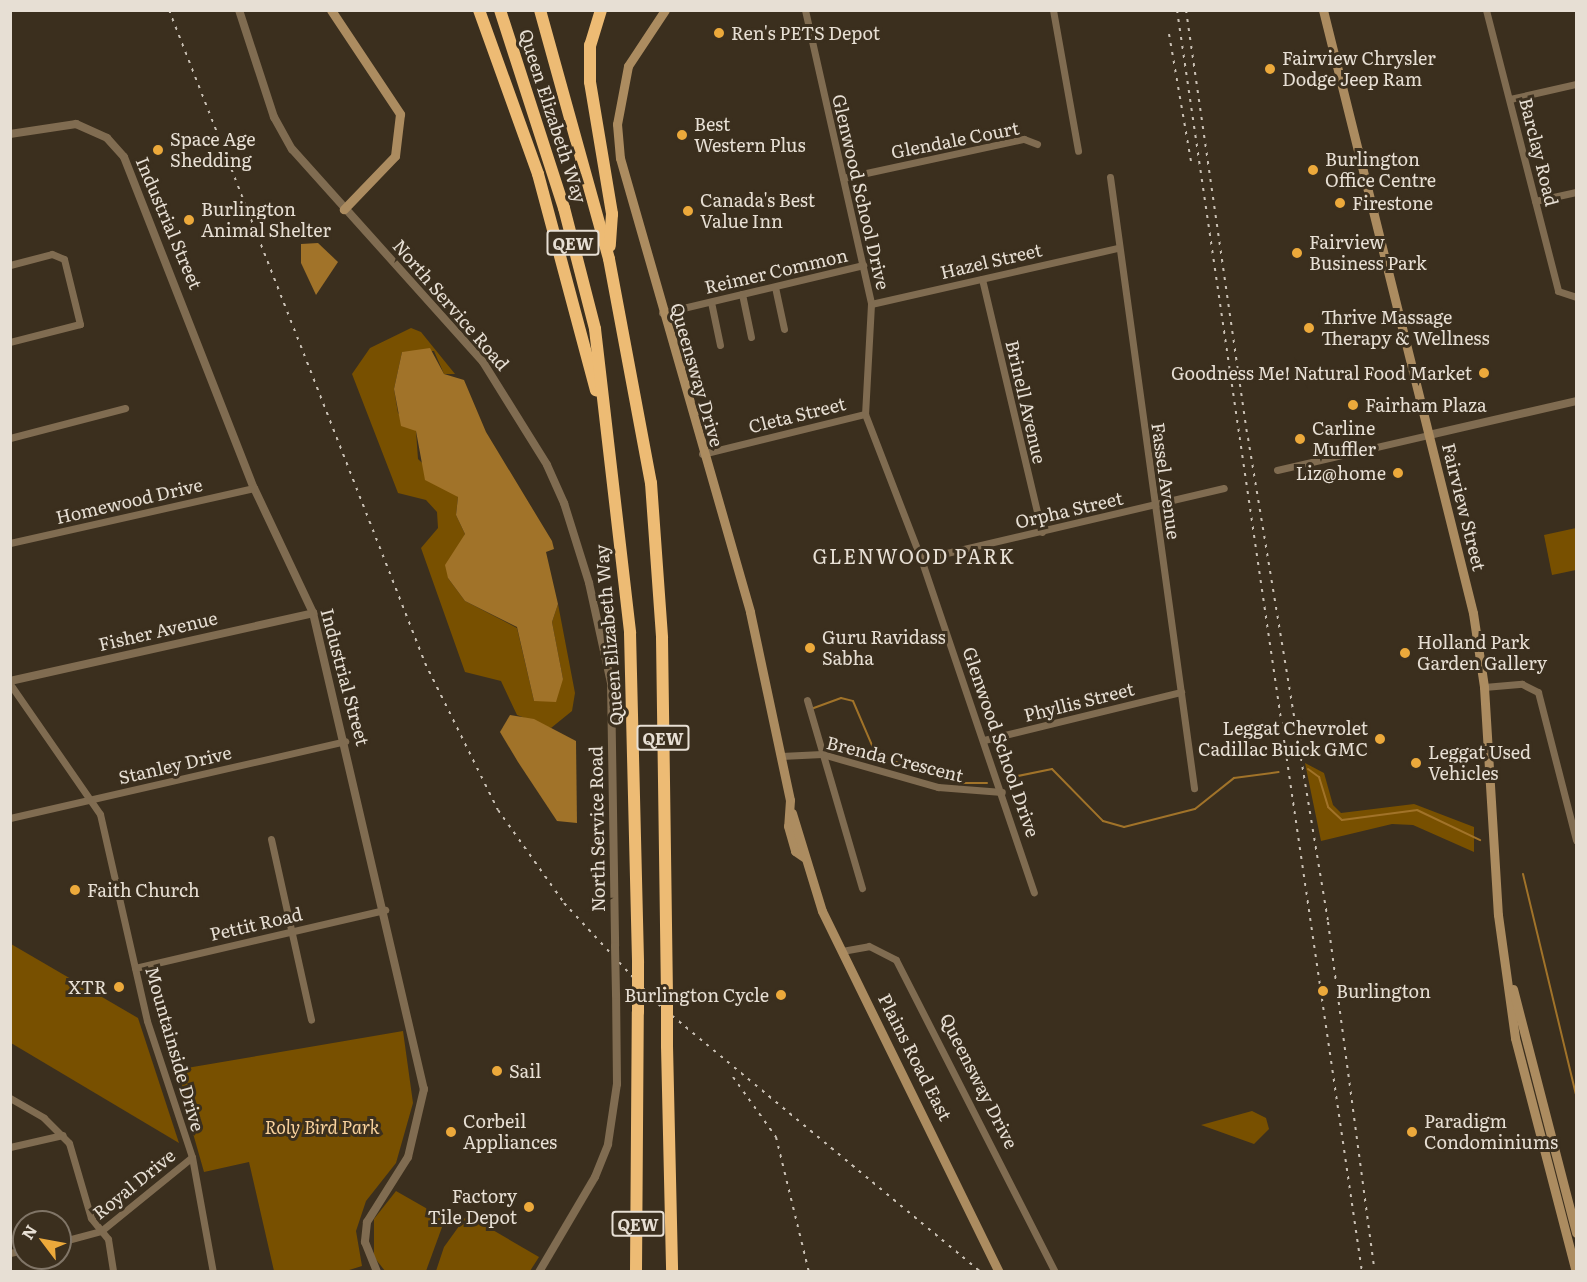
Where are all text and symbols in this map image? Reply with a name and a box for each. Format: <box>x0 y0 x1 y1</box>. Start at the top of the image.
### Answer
place label: Ren's PETS Depot <box>731 22 880 44</box>
street label: Queen Elizabeth Way <box>515 26 591 206</box>
marker: Ren's PETS Depot <box>712 26 726 40</box>
place label: Fairview Chrysler Dodge Jeep Ram <box>1282 48 1436 90</box>
marker: Fairview Chrysler Dodge Jeep Ram <box>1263 62 1277 76</box>
street label: Glenwood School Drive <box>828 92 894 292</box>
street label: Barclay Road <box>1515 96 1563 208</box>
place label: Best Western Plus <box>694 114 806 156</box>
street label: Glendale Court <box>889 117 1021 163</box>
marker: Best Western Plus <box>675 128 689 142</box>
place label: Space Age Shedding <box>170 129 256 172</box>
marker: Space Age Shedding <box>151 143 165 157</box>
place label: Burlington Office Centre <box>1325 149 1436 192</box>
street label: Industrial Street <box>131 154 207 292</box>
marker: Burlington Office Centre <box>1306 163 1320 177</box>
place label: Canada's Best Value Inn <box>700 190 815 232</box>
place label: Firestone <box>1352 192 1433 214</box>
marker: Firestone <box>1333 196 1347 210</box>
place label: Burlington Animal Shelter <box>201 199 331 242</box>
marker: Canada's Best Value Inn <box>681 204 695 218</box>
marker: Burlington Animal Shelter <box>182 213 196 227</box>
road number: QEW <box>546 230 600 256</box>
place label: Fairview Business Park <box>1309 232 1427 274</box>
street label: North Service Road <box>388 235 514 375</box>
street label: Hazel Street <box>938 239 1044 283</box>
street label: Reimer Common <box>702 244 850 298</box>
marker: Fairview Business Park <box>1290 246 1304 260</box>
street label: Queensway Drive <box>666 301 728 449</box>
place label: Thrive Massage Therapy & Wellness <box>1321 307 1490 350</box>
marker: Thrive Massage Therapy & Wellness <box>1302 321 1316 335</box>
street label: Brinell Avenue <box>1001 338 1051 466</box>
place label: Goodness Me! Natural Food Market <box>1171 362 1472 384</box>
marker: Goodness Me! Natural Food Market <box>1477 366 1491 380</box>
street label: Cleta Street <box>746 393 848 437</box>
place label: Fairham Plaza <box>1365 394 1487 416</box>
marker: Fairham Plaza <box>1346 398 1360 412</box>
place label: Carline Muffler <box>1312 418 1376 460</box>
street label: Fassel Avenue <box>1147 421 1185 541</box>
marker: Carline Muffler <box>1293 432 1307 446</box>
street label: Fairview Street <box>1438 441 1490 573</box>
place label: Liz@home <box>1296 462 1386 484</box>
marker: Liz@home <box>1391 466 1405 480</box>
street label: Homewood Drive <box>53 474 205 528</box>
street label: Orpha Street <box>1013 487 1125 533</box>
district label: GLENWOOD PARK <box>813 543 1015 567</box>
street label: Queen Elizabeth Way <box>590 544 628 726</box>
street label: Industrial Street <box>316 606 374 748</box>
street label: Fisher Avenue <box>96 607 220 655</box>
place label: Guru Ravidass Sabha <box>822 627 946 670</box>
place label: Holland Park Garden Gallery <box>1417 632 1547 674</box>
marker: Guru Ravidass Sabha <box>803 641 817 655</box>
street label: Glenwood School Drive <box>958 644 1044 840</box>
marker: Holland Park Garden Gallery <box>1398 646 1412 660</box>
street label: Phyllis Street <box>1022 678 1136 726</box>
place label: Leggat Chevrolet Cadillac Buick GMC <box>1198 718 1368 760</box>
road number: QEW <box>636 725 690 751</box>
street label: Brenda Crescent <box>824 732 966 786</box>
marker: Leggat Chevrolet Cadillac Buick GMC <box>1373 732 1387 746</box>
street label: Stanley Drive <box>116 742 234 788</box>
place label: Leggat Used Vehicles <box>1428 742 1531 784</box>
street label: North Service Road <box>585 746 609 912</box>
marker: Leggat Used Vehicles <box>1409 756 1423 770</box>
place label: Faith Church <box>87 879 200 901</box>
marker: Faith Church <box>68 883 82 897</box>
street label: Pettit Road <box>208 903 304 945</box>
street label: Mountainside Drive <box>141 964 209 1134</box>
place label: XTR <box>68 976 107 998</box>
marker: XTR <box>112 980 126 994</box>
place label: Burlington <box>1336 980 1431 1002</box>
marker: Burlington <box>1314 982 1332 1000</box>
place label: Burlington Cycle <box>624 984 769 1006</box>
marker: Burlington Cycle <box>774 988 788 1002</box>
street label: Plains Road East <box>874 990 956 1124</box>
street label: Queensway Drive <box>936 1010 1022 1152</box>
place label: Sail <box>509 1060 541 1082</box>
marker: Sail <box>490 1064 504 1078</box>
place label: Corbeil Appliances <box>463 1111 557 1154</box>
place label: Paradigm Condominiums <box>1424 1111 1558 1154</box>
park label: Roly Bird Park <box>264 1116 380 1138</box>
marker: Corbeil Appliances <box>444 1125 458 1139</box>
marker: Paradigm Condominiums <box>1405 1125 1419 1139</box>
street label: Royal Drive <box>89 1144 179 1224</box>
place label: Factory Tile Depot <box>428 1186 517 1228</box>
marker: Factory Tile Depot <box>522 1200 536 1214</box>
north arrow <box>12 1210 72 1270</box>
road number: QEW <box>611 1211 665 1237</box>
text: N <box>15 1219 42 1244</box>

